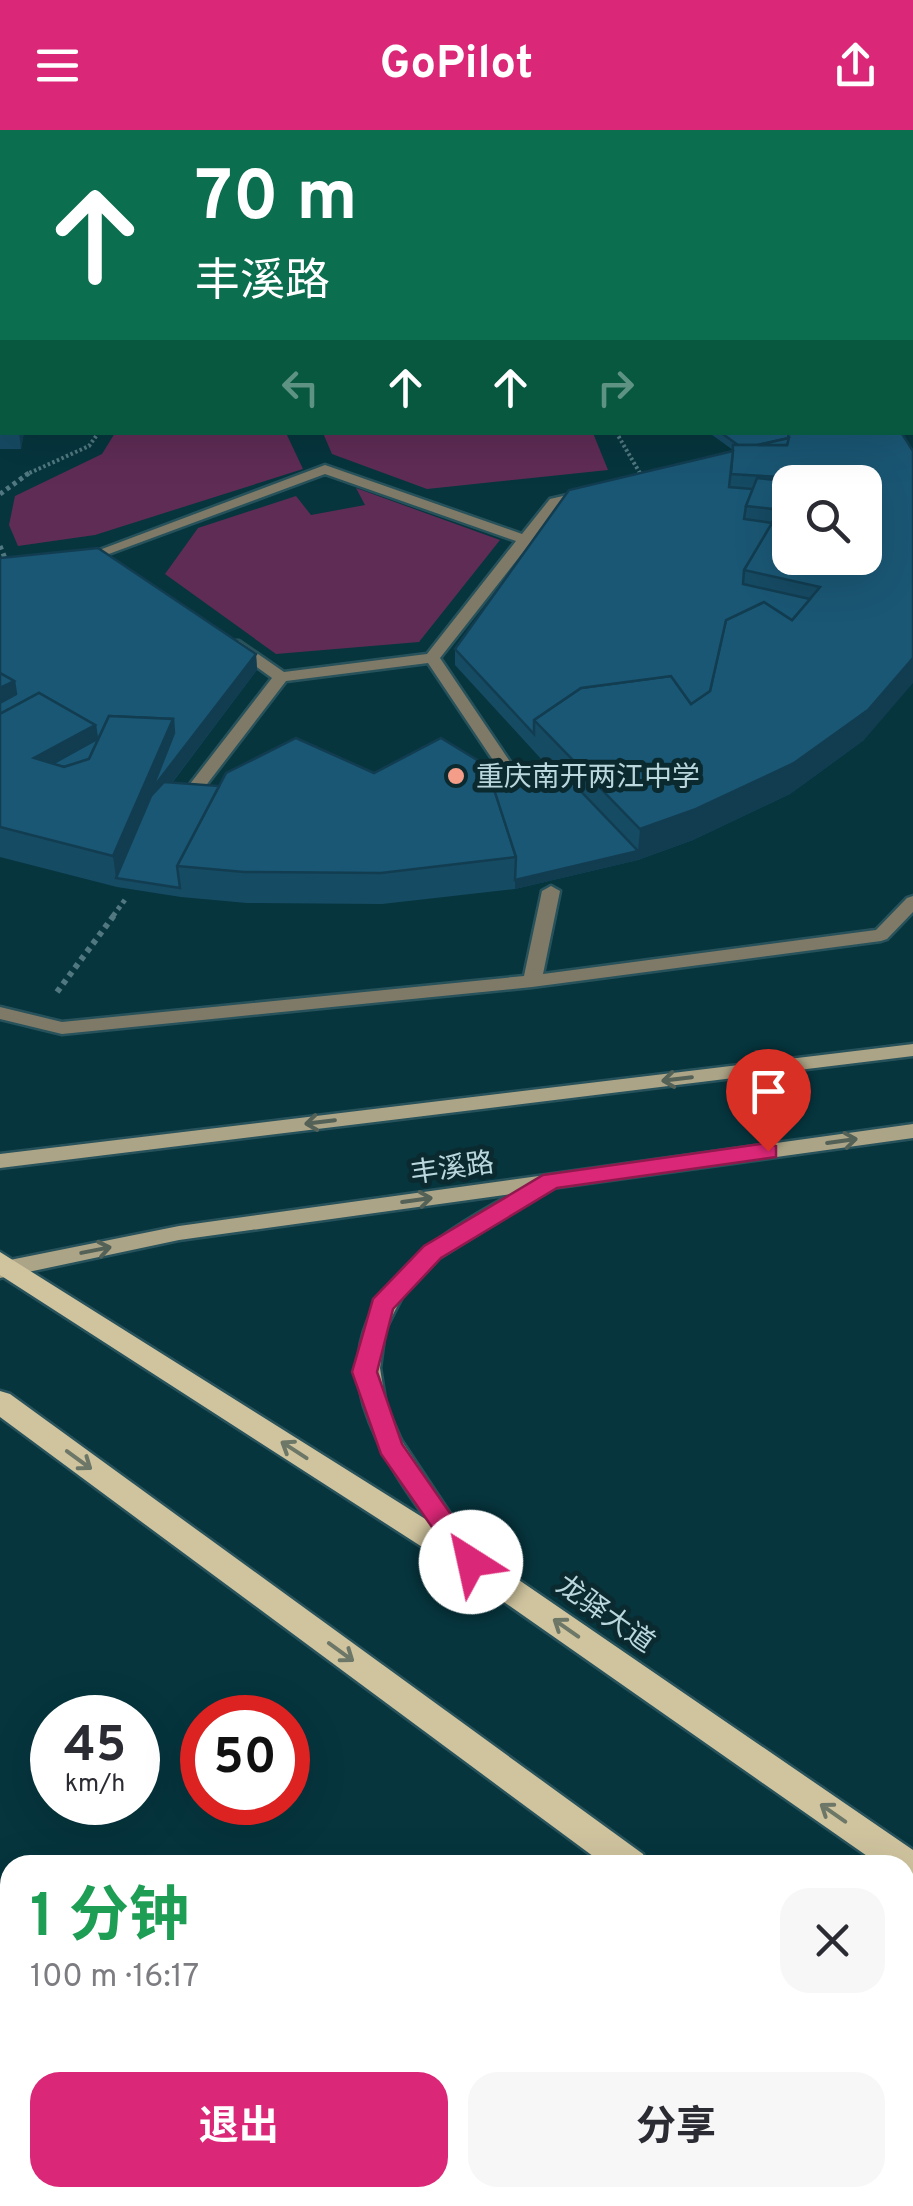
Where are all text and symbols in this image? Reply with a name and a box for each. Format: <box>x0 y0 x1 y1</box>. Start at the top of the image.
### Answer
text: GoPilot <box>380 37 533 94</box>
icon: menu <box>30 38 85 93</box>
icon: share <box>828 38 883 93</box>
text: 70 m <box>195 156 358 245</box>
icon: ahead <box>30 170 160 300</box>
text: 丰溪路 <box>195 255 330 312</box>
icon: left <box>273 360 328 415</box>
icon: ahead <box>378 360 433 415</box>
icon: ahead <box>483 360 538 415</box>
icon: right <box>588 360 643 415</box>
map controls <box>772 465 882 575</box>
button: search <box>772 465 882 575</box>
place label: 重庆南开两江中学 <box>476 761 700 797</box>
marker: 重庆南开两江中学 <box>445 765 467 787</box>
pin <box>726 1049 811 1152</box>
icon: arrive <box>741 1064 796 1119</box>
one-way arrow <box>662 1070 694 1088</box>
one-way arrow <box>304 1113 336 1132</box>
one-way arrow <box>826 1132 858 1150</box>
street label: 丰溪路 <box>408 1146 497 1194</box>
one-way arrow <box>400 1190 432 1208</box>
one-way arrow <box>79 1240 111 1259</box>
one-way arrow <box>280 1439 309 1460</box>
one-way arrow <box>64 1449 92 1470</box>
position arrow <box>419 1510 523 1614</box>
street label: 龙驿大道 <box>548 1569 660 1662</box>
one-way arrow <box>552 1618 580 1639</box>
one-way arrow <box>327 1642 354 1663</box>
speed limit sign: 50 <box>180 1695 310 1825</box>
text: 45 <box>64 1716 126 1779</box>
text: km/h <box>65 1769 125 1801</box>
one-way arrow <box>819 1803 847 1824</box>
text: 1 分钟 <box>30 1882 189 1958</box>
button: close <box>780 1888 885 1993</box>
text: 100 m · 16:17 <box>30 1958 199 1998</box>
button: 退出 <box>30 2072 448 2187</box>
button: 分享 <box>468 2072 885 2187</box>

